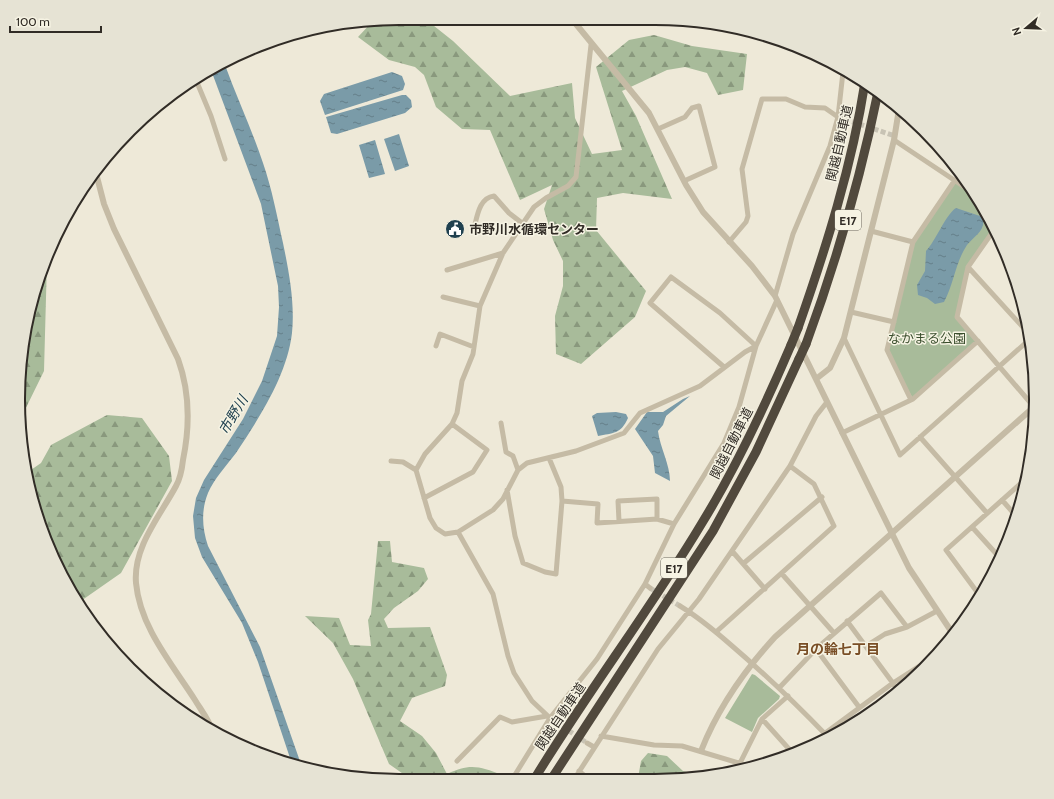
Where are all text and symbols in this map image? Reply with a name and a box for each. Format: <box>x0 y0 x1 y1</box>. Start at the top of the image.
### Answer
scale bar <box>10 8 101 34</box>
north arrow <box>1006 8 1046 48</box>
text: 100 m <box>16 14 50 29</box>
text: N <box>1009 25 1024 37</box>
street label: 関越自動車道 <box>822 103 856 183</box>
road number: E17 <box>835 210 861 230</box>
public building icon: 市野川水循環センター <box>444 218 466 240</box>
place label: 市野川水循環センター <box>469 221 599 237</box>
park label: なかまる公園 <box>888 330 966 346</box>
water label: 市野川 <box>214 391 253 438</box>
street label: 関越自動車道 <box>706 405 756 481</box>
road number: E17 <box>661 558 687 578</box>
district label: 月の輪七丁目 <box>796 640 880 658</box>
street label: 関越自動車道 <box>532 679 588 753</box>

